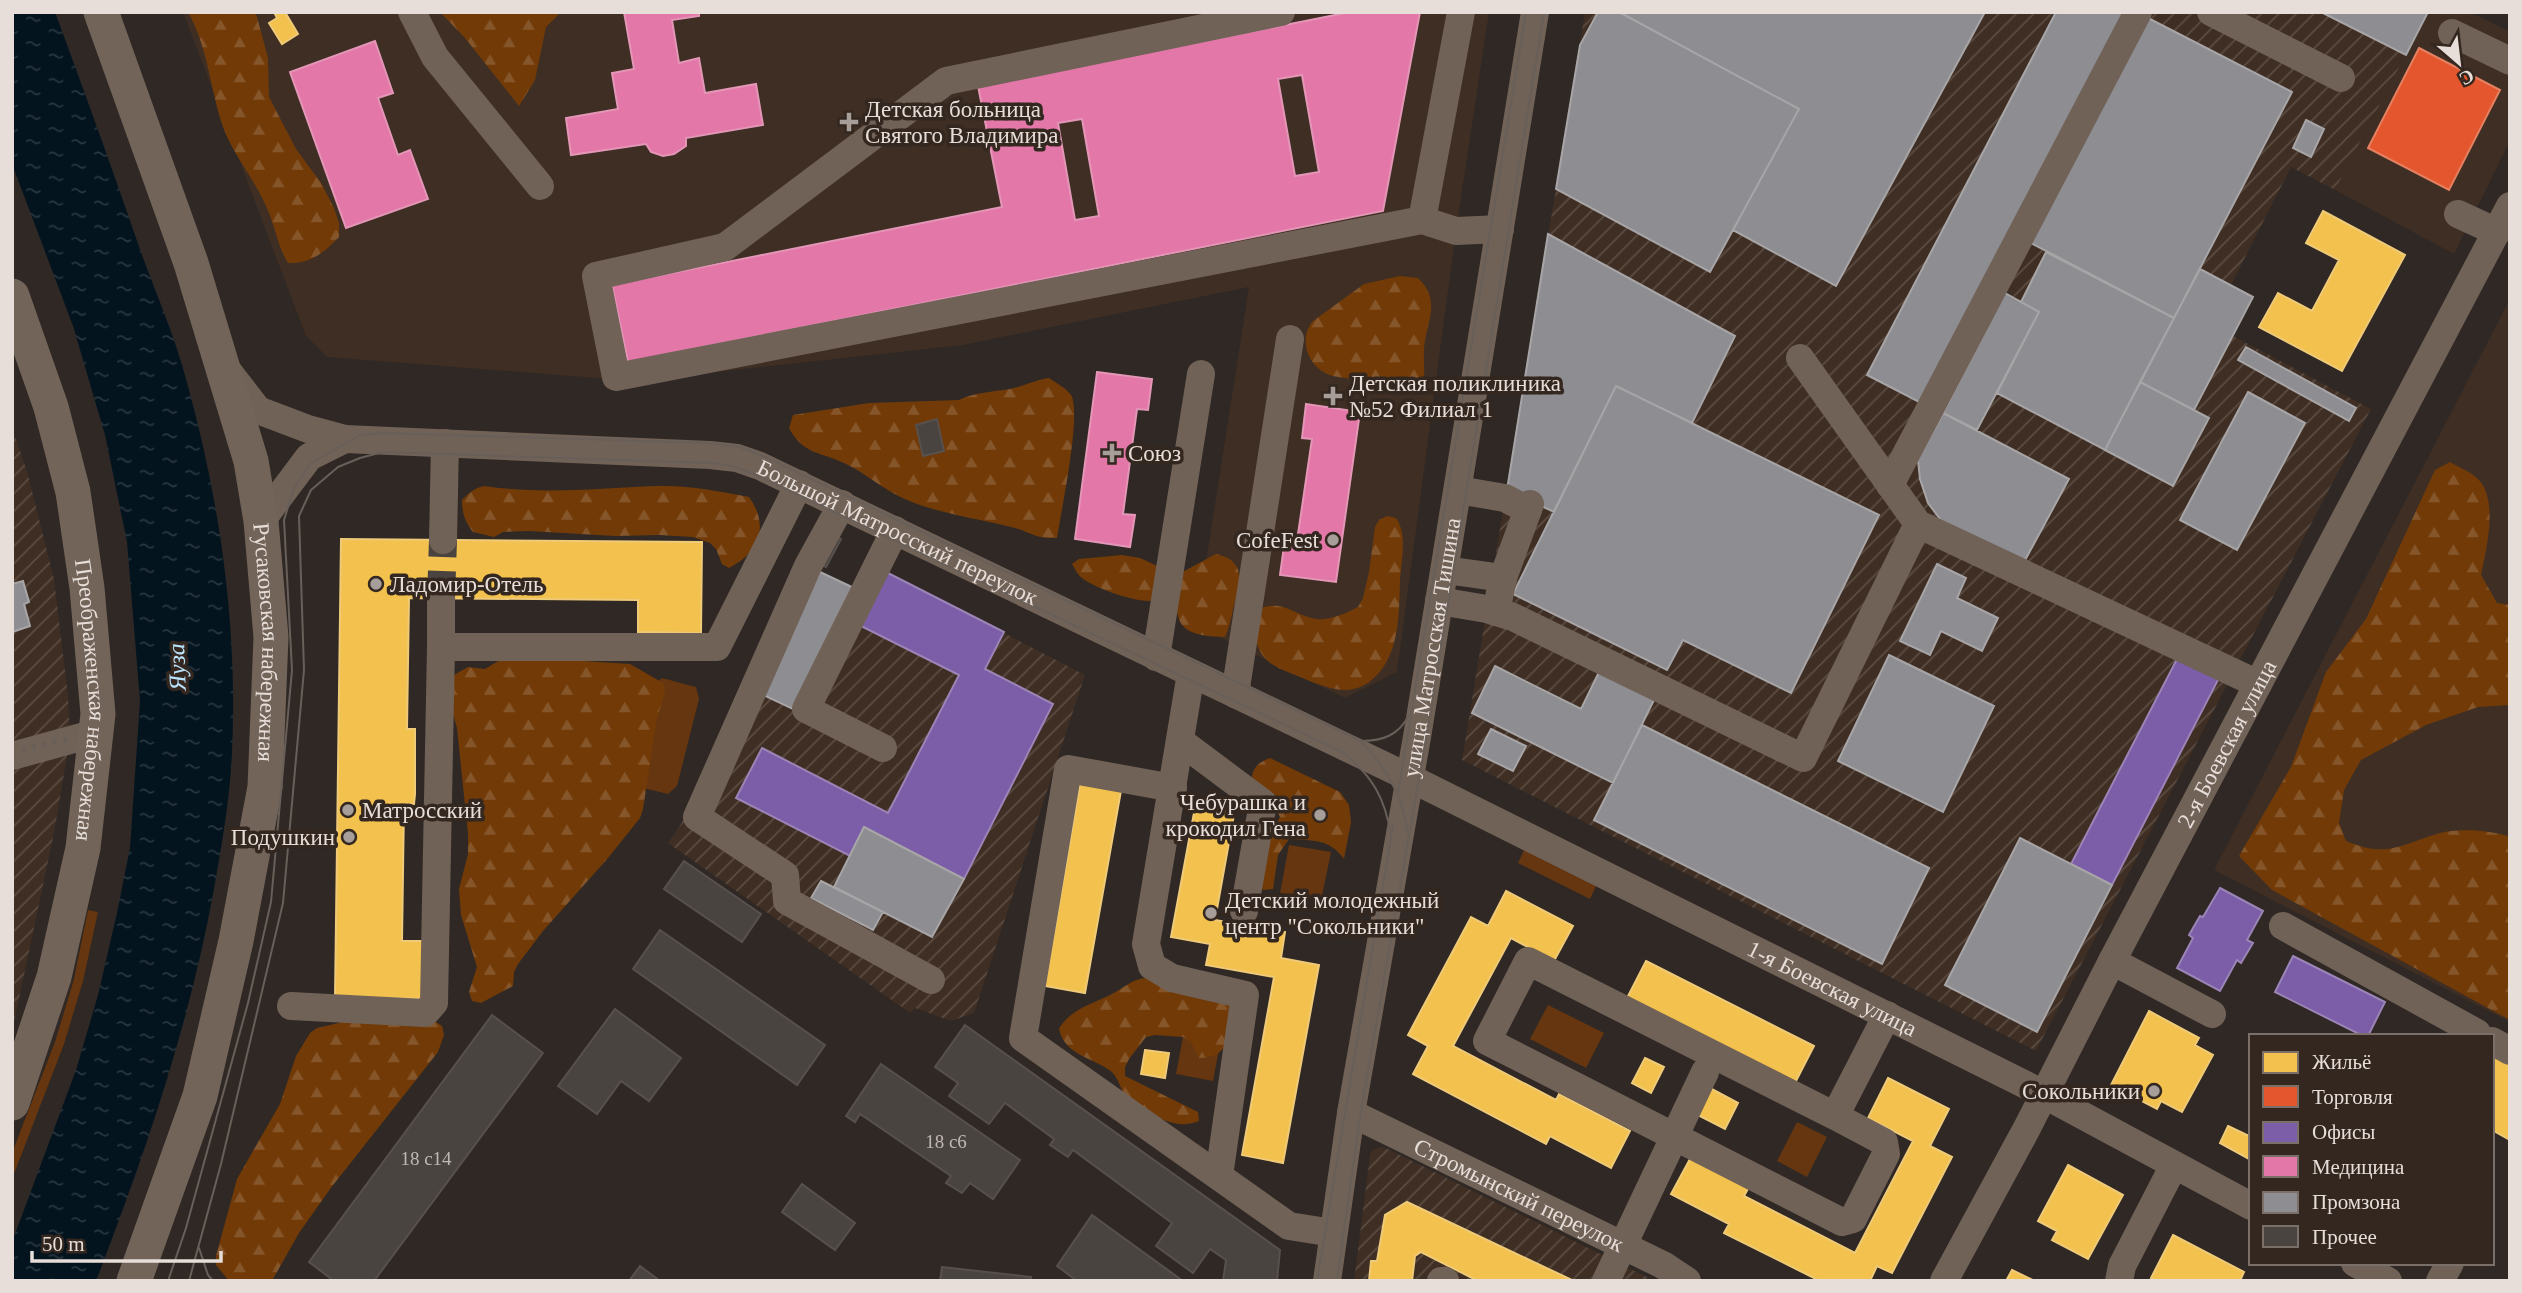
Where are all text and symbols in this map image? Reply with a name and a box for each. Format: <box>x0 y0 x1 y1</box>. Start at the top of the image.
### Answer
north arrow <box>2424 28 2494 98</box>
text: С <box>2456 65 2478 90</box>
place label: Детская больница Святого Владимира <box>865 97 1058 148</box>
marker: Детская больница Святого Владимира <box>839 112 859 132</box>
place label: Детская поликлиника №52 Филиал 1 <box>1349 371 1561 422</box>
marker: Детская поликлиника №52 Филиал 1 <box>1323 386 1343 406</box>
place label: Союз <box>1128 441 1181 466</box>
marker: Союз <box>1102 443 1122 463</box>
street label: Большой Матросский переулок <box>753 454 1043 610</box>
street label: улица Матросская Тишина <box>1398 516 1465 779</box>
street label: Русаковская набережная <box>249 522 284 763</box>
place label: CofeFest <box>1236 528 1320 553</box>
marker: CofeFest <box>1325 532 1341 548</box>
street label: Преображенская набережная <box>70 557 111 843</box>
place label: Ладомир-Отель <box>390 572 543 597</box>
marker: Ладомир-Отель <box>368 576 384 592</box>
water label: Яуза <box>163 643 191 692</box>
street label: 2-я Боевская улица <box>2172 656 2281 832</box>
place label: Чебурашка и крокодил Гена <box>1165 790 1306 841</box>
place label: Матросский <box>362 798 482 823</box>
marker: Матросский <box>340 802 356 818</box>
marker: Чебурашка и крокодил Гена <box>1312 807 1328 823</box>
place label: Подушкин <box>231 825 335 850</box>
marker: Подушкин <box>341 829 357 845</box>
place label: Детский молодежный центр "Сокольники" <box>1225 888 1439 939</box>
marker: Детский молодежный центр "Сокольники" <box>1203 905 1219 921</box>
street label: 1-я Боевская улица <box>1743 936 1921 1041</box>
legend <box>2249 1034 2494 1265</box>
text: Жильё <box>2312 1050 2371 1074</box>
place label: Сокольники <box>2022 1079 2140 1104</box>
marker: Сокольники <box>2146 1083 2162 1099</box>
text: Торговля <box>2312 1085 2393 1109</box>
text: Офисы <box>2312 1120 2375 1144</box>
house number: 18 с6 <box>925 1131 967 1152</box>
street label: Стромынский переулок <box>1410 1133 1629 1257</box>
house number: 18 с14 <box>400 1148 452 1169</box>
text: Медицина <box>2312 1155 2405 1179</box>
text: Промзона <box>2312 1190 2401 1214</box>
scale bar <box>32 1220 220 1264</box>
text: Прочее <box>2312 1225 2377 1249</box>
text: 50 m <box>42 1232 85 1256</box>

